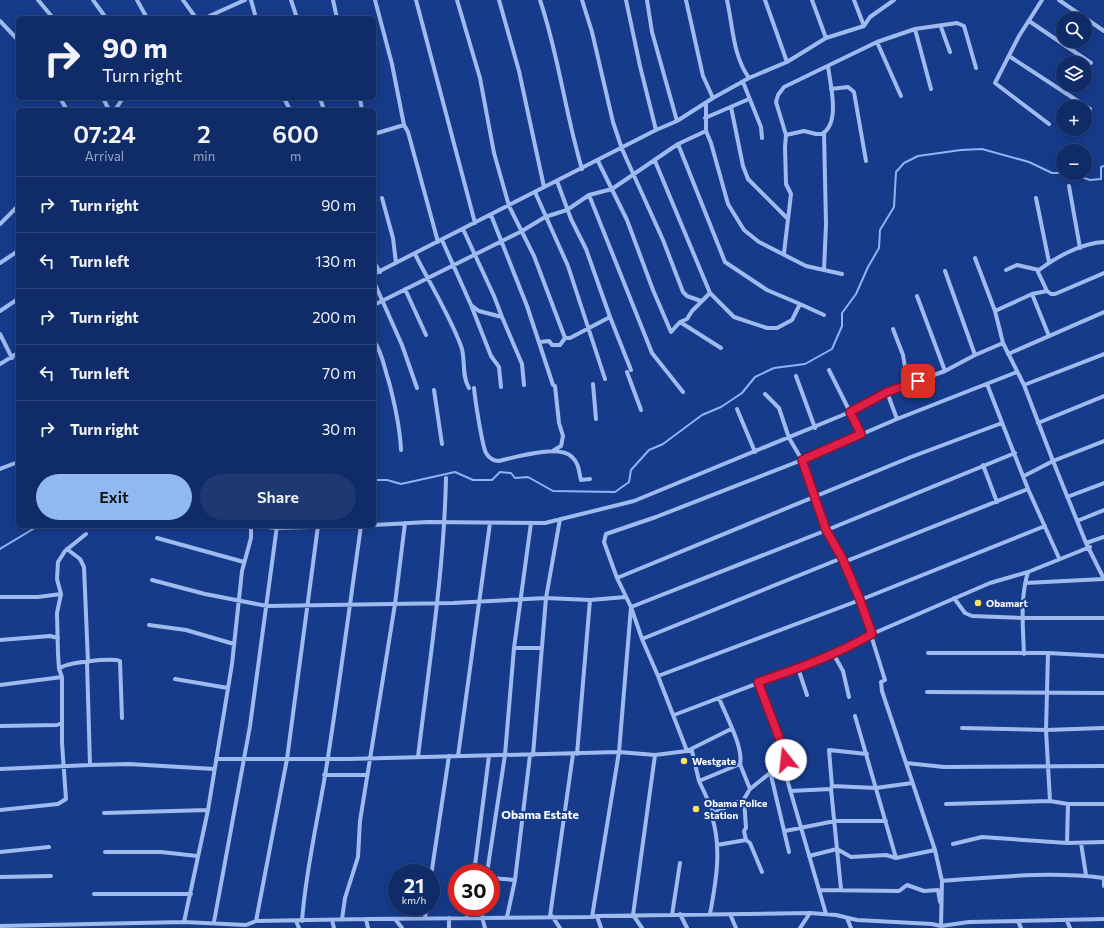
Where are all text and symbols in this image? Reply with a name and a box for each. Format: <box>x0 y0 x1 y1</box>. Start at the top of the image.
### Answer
map controls <box>1056 12 1092 180</box>
button: search <box>1056 12 1092 48</box>
text: 90 m <box>102 30 168 64</box>
icon: right <box>36 32 88 84</box>
button: layers <box>1056 56 1092 92</box>
text: Turn right <box>102 64 182 86</box>
button: + <box>1056 100 1092 136</box>
text: 07:24 <box>73 119 136 148</box>
text: 2 <box>197 119 211 148</box>
text: 600 <box>272 119 319 148</box>
button: − <box>1056 144 1092 180</box>
text: Arrival <box>85 148 124 164</box>
text: min <box>193 148 215 164</box>
text: m <box>290 148 301 164</box>
icon: right <box>36 194 58 216</box>
text: Turn right <box>70 196 139 214</box>
text: 90 m <box>321 196 356 214</box>
icon: left <box>36 250 58 272</box>
text: Turn left <box>70 252 129 270</box>
text: 130 m <box>315 252 356 270</box>
icon: right <box>36 306 58 328</box>
text: Turn right <box>70 308 139 326</box>
text: 200 m <box>312 308 356 326</box>
icon: left <box>36 362 58 384</box>
text: Turn left <box>70 364 129 382</box>
text: 70 m <box>322 364 356 382</box>
pin <box>901 364 935 398</box>
icon: arrive <box>907 370 929 392</box>
icon: right <box>36 418 58 440</box>
text: Turn right <box>70 420 139 438</box>
text: 30 m <box>322 420 356 438</box>
button: Exit <box>36 474 192 520</box>
button: Share <box>200 474 356 520</box>
place label: Obamart <box>986 597 1028 609</box>
marker: Obamart <box>973 598 983 608</box>
position arrow <box>765 739 807 781</box>
place label: Westgate <box>692 755 736 767</box>
marker: Westgate <box>679 756 689 766</box>
place label: Obama Police Station <box>704 797 767 821</box>
marker: Obama Police Station <box>691 804 701 814</box>
district label: Obama Estate <box>501 807 579 821</box>
speed limit sign: 30 <box>448 864 500 916</box>
text: 21 <box>404 873 424 897</box>
text: km/h <box>402 894 426 906</box>

